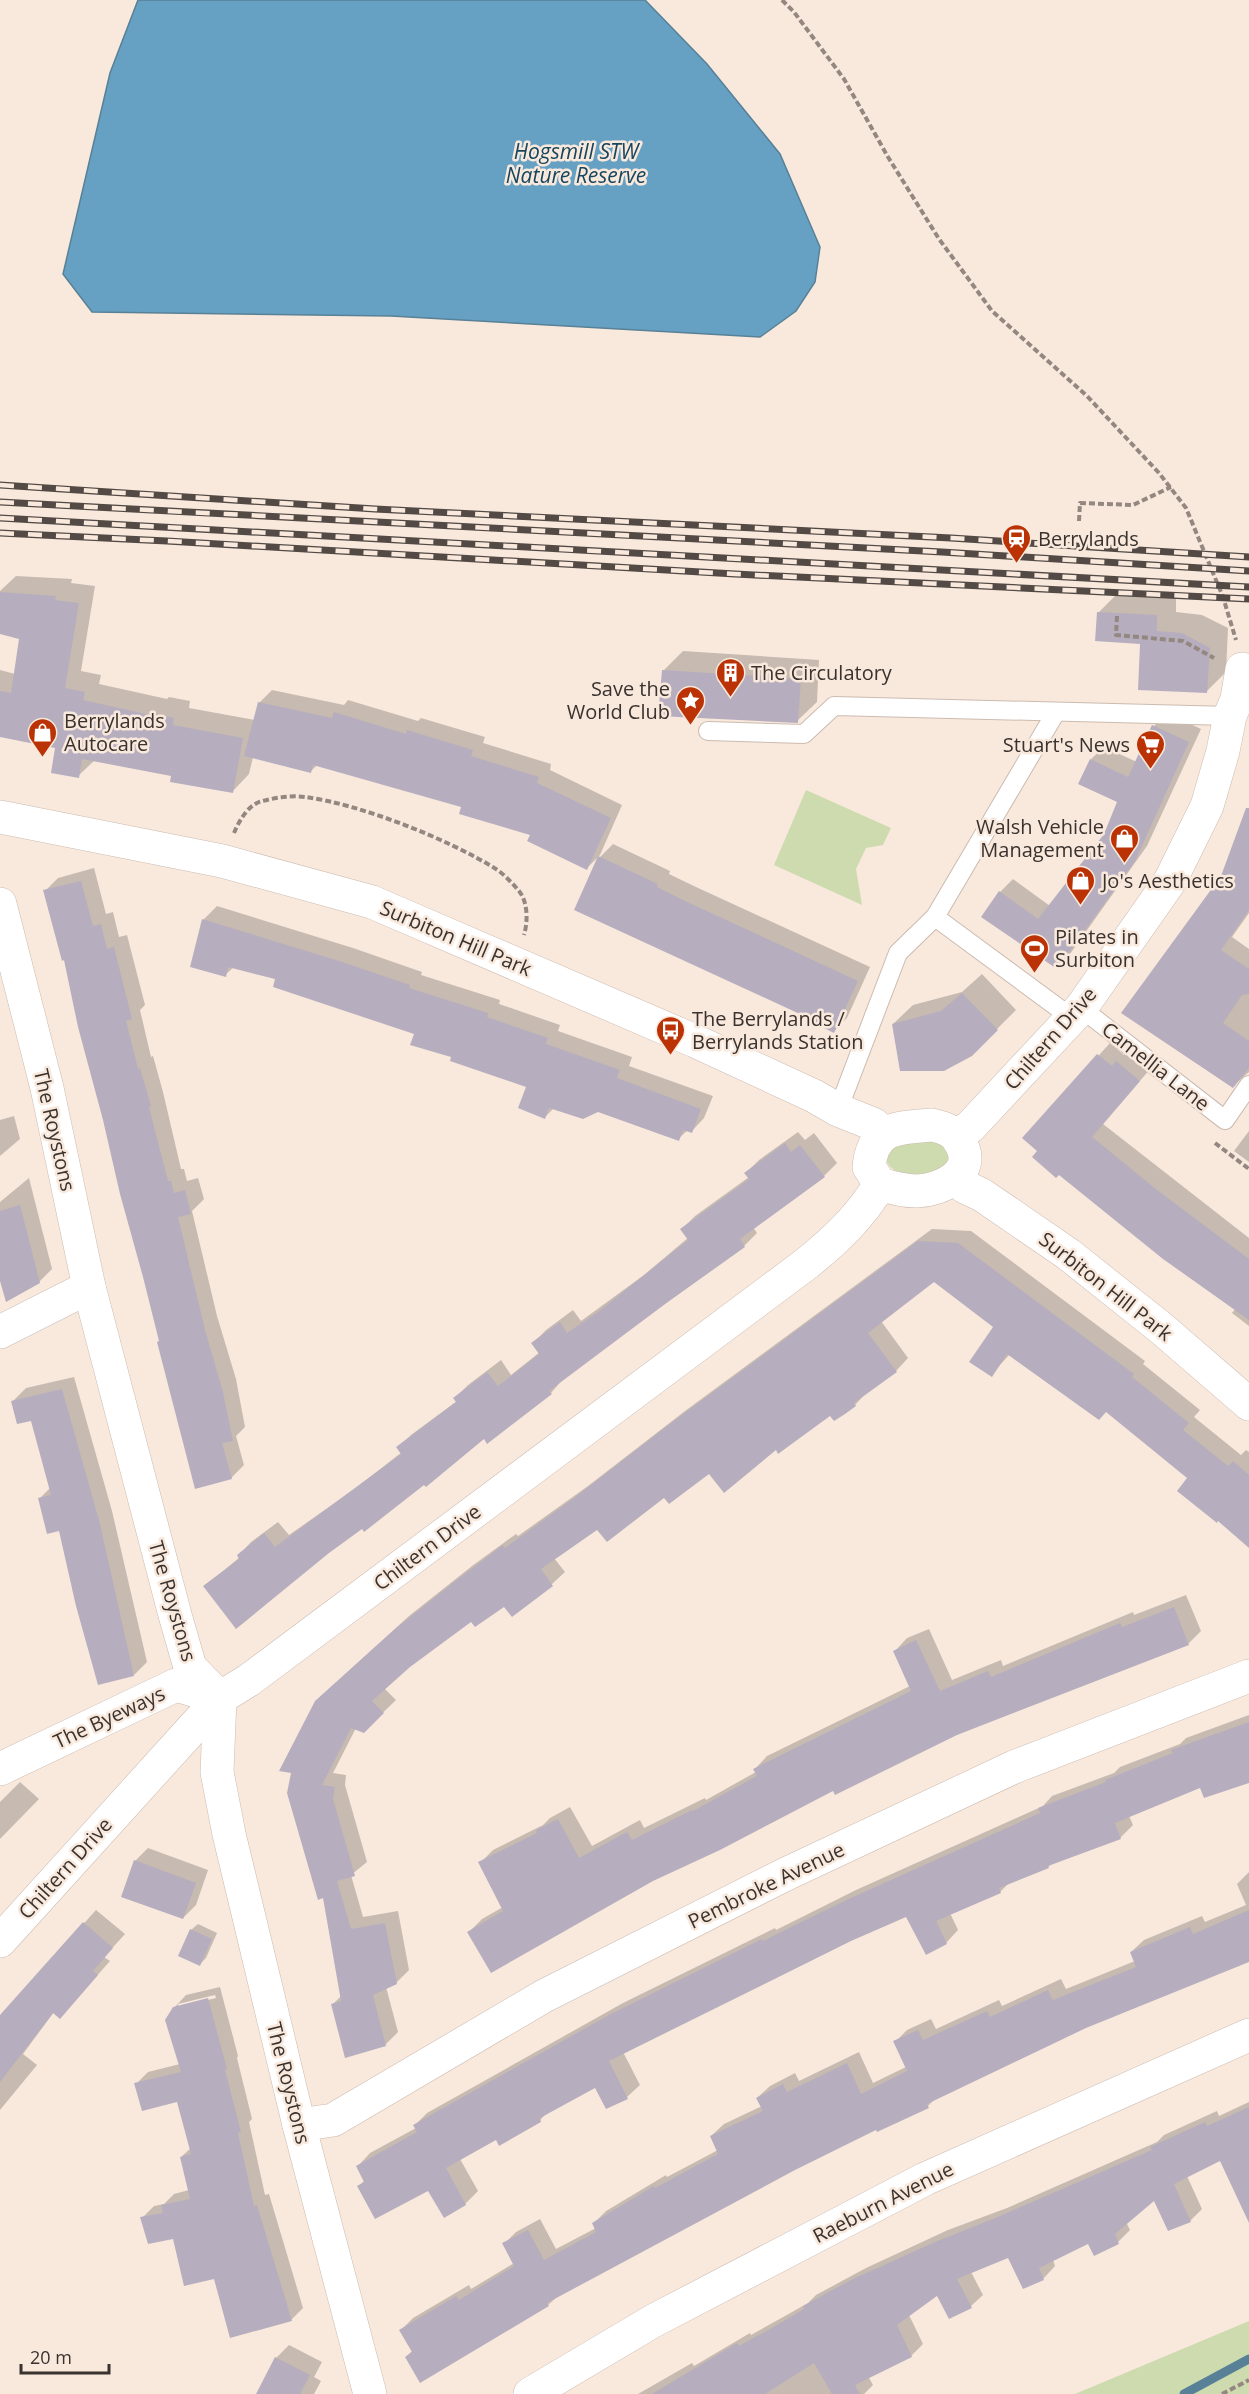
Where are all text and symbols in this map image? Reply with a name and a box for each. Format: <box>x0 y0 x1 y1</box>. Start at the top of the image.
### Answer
water label: Hogsmill STW Nature Reserve <box>506 137 646 189</box>
station icon: Berrylands <box>1001 522 1033 564</box>
place label: Berrylands <box>1038 525 1139 552</box>
building icon: The Circulatory <box>714 656 746 698</box>
place label: The Circulatory <box>751 659 893 686</box>
place label: Save the World Club <box>567 675 670 725</box>
place icon: Save the World Club <box>675 684 707 726</box>
place label: Berrylands Autocare <box>64 707 165 757</box>
shop icon: Berrylands Autocare <box>27 716 59 758</box>
supermarket icon: Stuart's News <box>1135 728 1167 770</box>
place label: Stuart's News <box>1003 731 1130 758</box>
place label: Walsh Vehicle Management <box>976 813 1104 863</box>
shop icon: Walsh Vehicle Management <box>1109 822 1141 864</box>
shop icon: Jo's Aesthetics <box>1065 864 1097 906</box>
place label: Jo's Aesthetics <box>1100 867 1234 894</box>
street label: Surbiton Hill Park <box>376 894 536 982</box>
place label: Pilates in Surbiton <box>1055 923 1139 973</box>
sports icon: Pilates in Surbiton <box>1018 932 1050 974</box>
street label: Chiltern Drive <box>998 981 1102 1095</box>
place label: The Berrylands / Berrylands Station <box>692 1005 864 1055</box>
bus stop icon: The Berrylands / Berrylands Station <box>655 1014 687 1056</box>
street label: Camellia Lane <box>1096 1015 1216 1117</box>
street label: The Roystons <box>28 1066 82 1194</box>
street label: Surbiton Hill Park <box>1034 1225 1179 1347</box>
street label: Chiltern Drive <box>368 1498 486 1596</box>
street label: The Roystons <box>143 1537 203 1665</box>
street label: The Byeways <box>49 1679 169 1755</box>
street label: Chiltern Drive <box>12 1811 118 1925</box>
street label: Pembroke Avenue <box>683 1835 849 1935</box>
street label: The Roystons <box>261 2019 317 2147</box>
street label: Raeburn Avenue <box>808 2155 958 2249</box>
scale bar <box>21 2337 110 2375</box>
text: 20 m <box>30 2345 72 2369</box>

